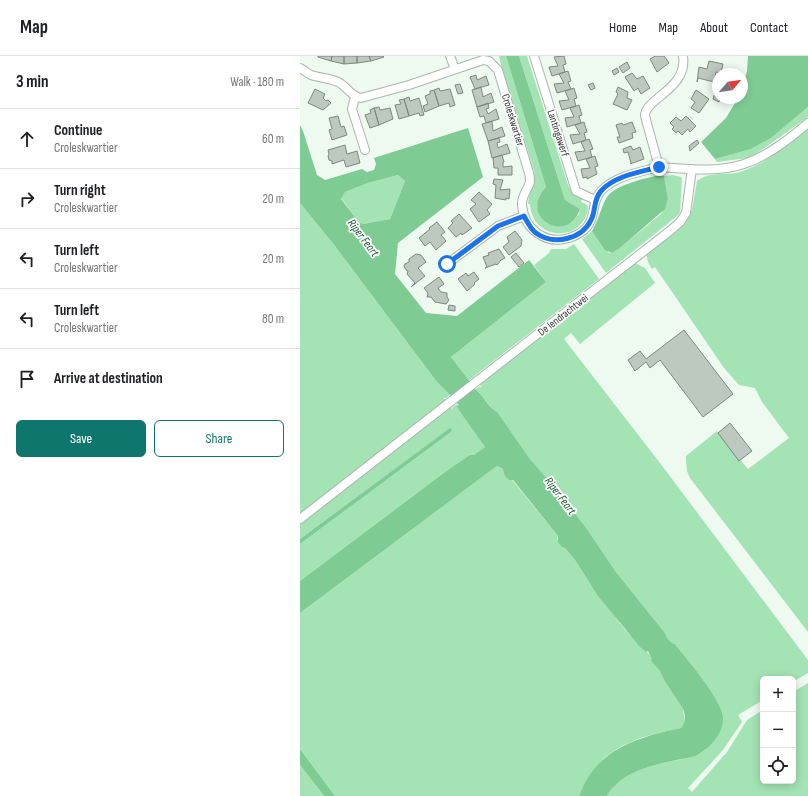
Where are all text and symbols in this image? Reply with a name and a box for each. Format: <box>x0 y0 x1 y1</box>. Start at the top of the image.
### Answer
text: Map <box>20 16 48 39</box>
text: Home <box>609 19 637 36</box>
text: Map <box>659 19 678 36</box>
text: About <box>700 19 728 36</box>
text: Contact <box>750 19 788 36</box>
north arrow <box>712 68 748 104</box>
text: 3 min <box>16 72 49 92</box>
text: Walk · 180 m <box>230 74 284 90</box>
street label: Croleskwartier <box>499 92 527 148</box>
street label: Lantingawerf <box>544 108 572 159</box>
text: Continue <box>54 121 103 140</box>
icon: ahead <box>16 128 38 150</box>
text: 60 m <box>262 131 284 147</box>
text: Croleskwartier <box>54 140 118 156</box>
route end <box>650 158 668 176</box>
text: Turn right <box>54 181 106 200</box>
icon: right <box>16 188 38 210</box>
text: 20 m <box>262 191 284 207</box>
text: Croleskwartier <box>54 200 118 216</box>
water label: Riper Feart <box>344 216 382 260</box>
text: Turn left <box>54 241 99 260</box>
icon: left <box>16 248 38 270</box>
text: 20 m <box>262 251 284 267</box>
route start <box>438 255 456 273</box>
text: Croleskwartier <box>54 260 118 276</box>
street label: De Iendrachtwei <box>535 291 591 339</box>
text: Turn left <box>54 301 99 320</box>
icon: left <box>16 308 38 330</box>
text: 80 m <box>262 311 284 327</box>
text: Croleskwartier <box>54 320 118 336</box>
icon: arrive <box>16 368 38 390</box>
text: Arrive at destination <box>54 369 163 388</box>
button: Save <box>16 420 146 457</box>
button: Share <box>154 420 284 457</box>
water label: Riper Feart <box>541 474 579 518</box>
map controls <box>760 676 796 784</box>
button: + <box>760 676 796 712</box>
button: − <box>760 712 796 748</box>
button: locate <box>760 748 796 784</box>

